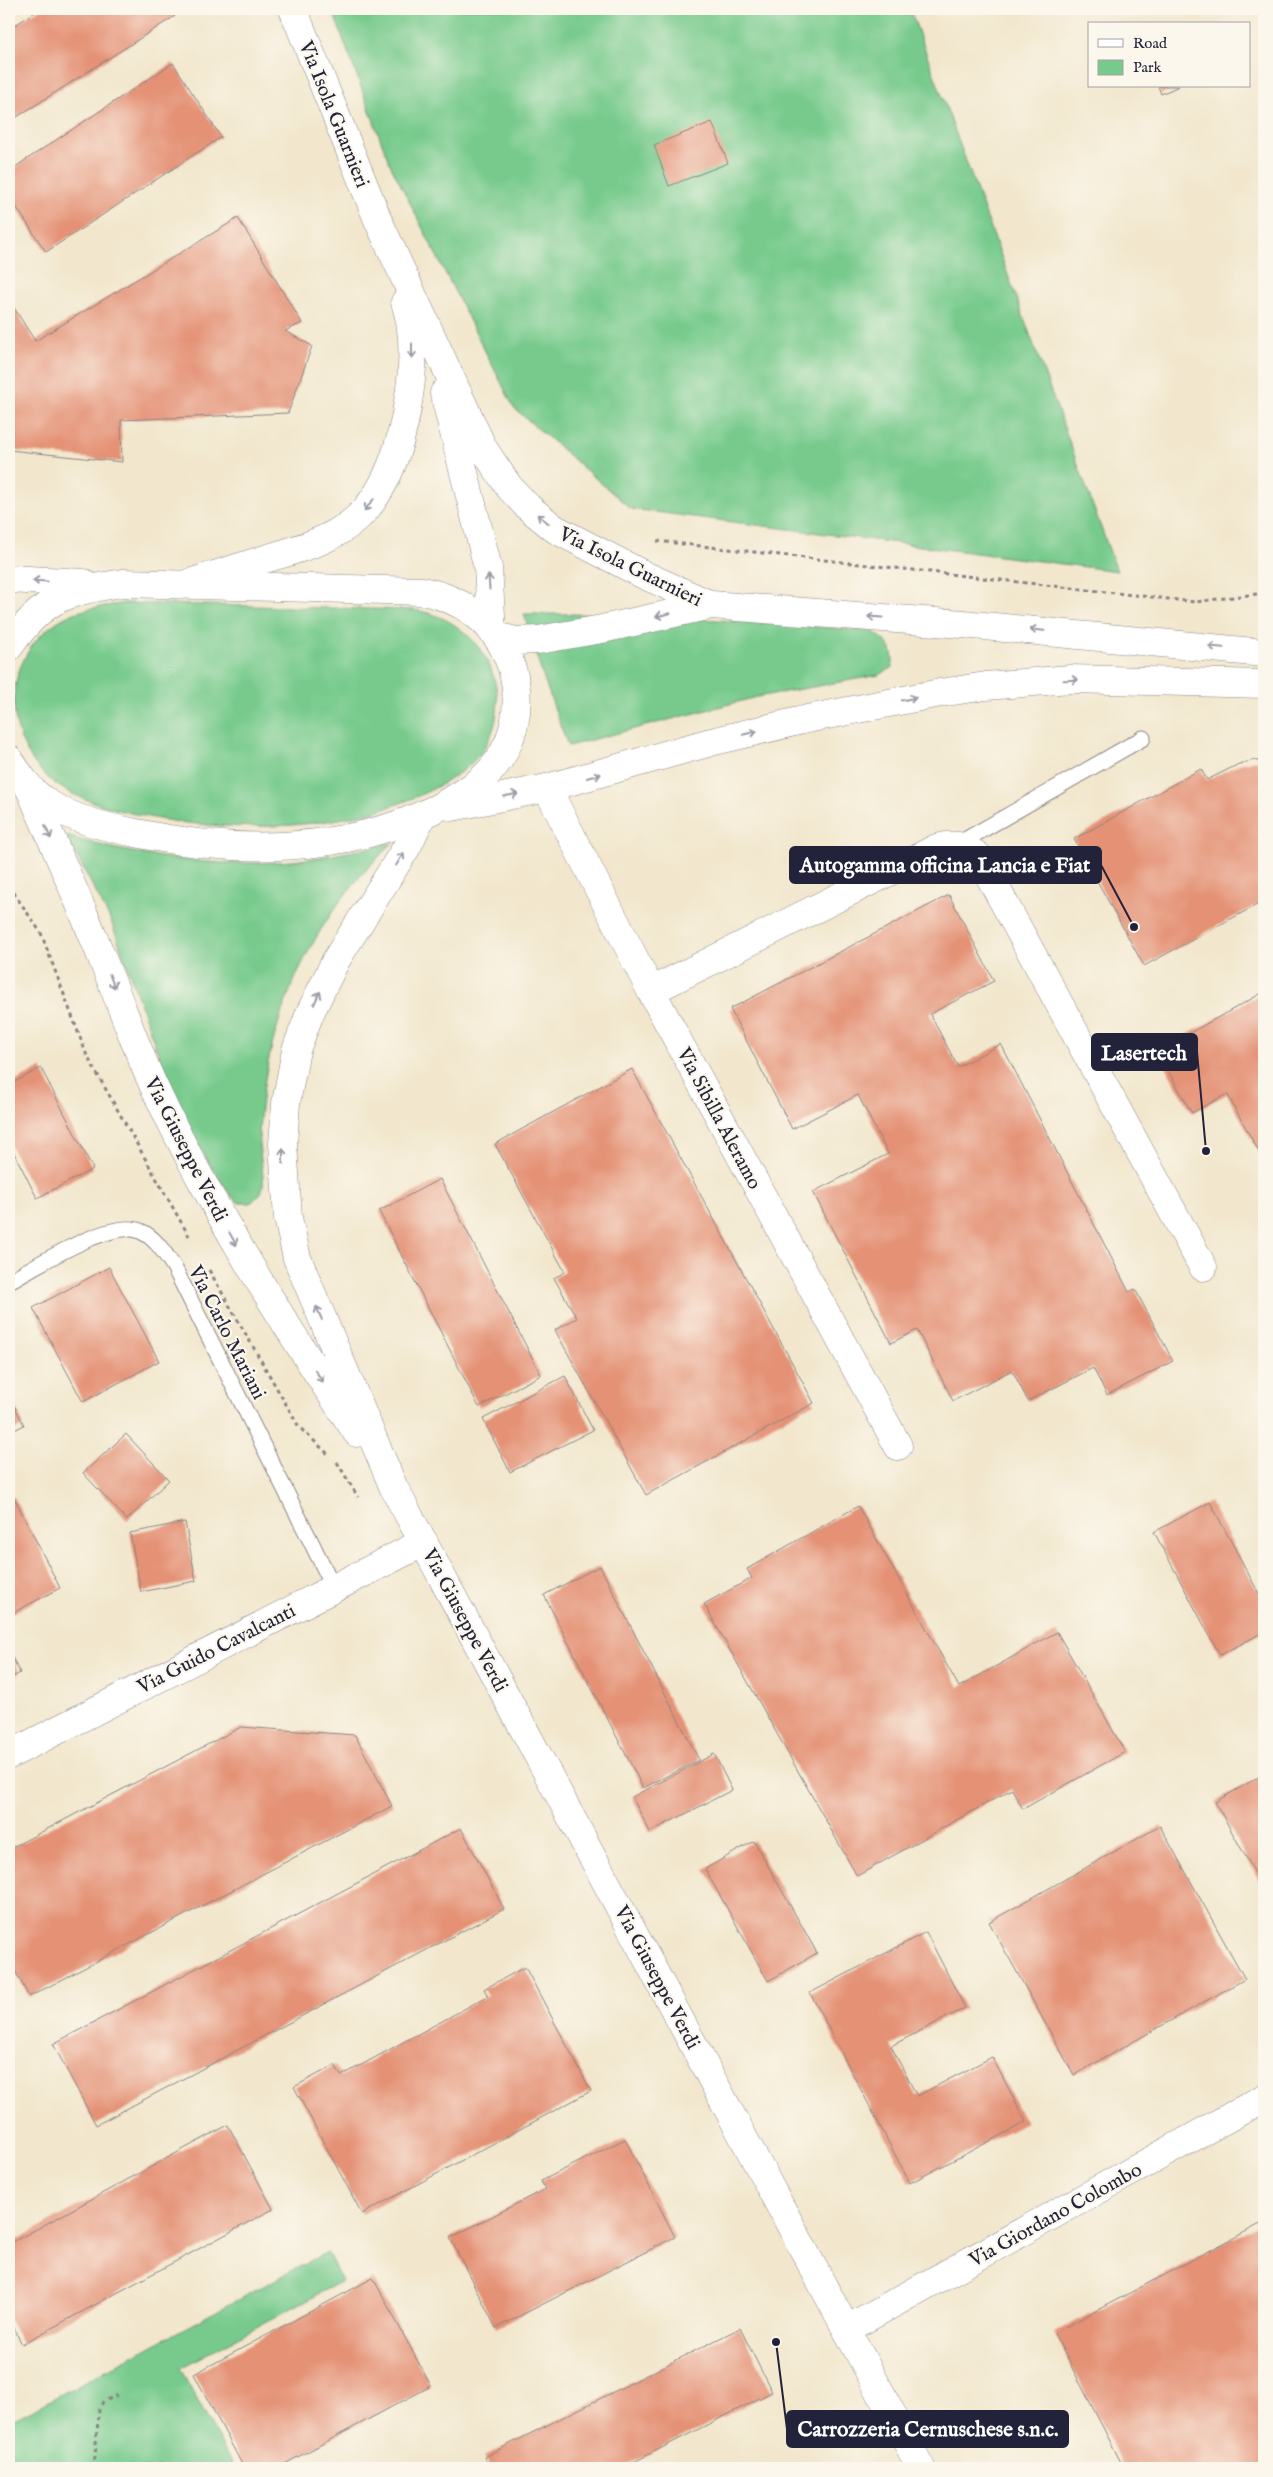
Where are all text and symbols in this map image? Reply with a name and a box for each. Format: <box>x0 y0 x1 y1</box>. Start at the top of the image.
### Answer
legend <box>1088 22 1250 88</box>
text: Road <box>1133 34 1168 53</box>
street label: Via Isola Guarnieri <box>292 36 374 192</box>
text: Park <box>1133 58 1163 77</box>
one-way arrow <box>407 343 416 359</box>
one-way arrow <box>364 498 375 511</box>
one-way arrow <box>537 514 550 525</box>
street label: Via Isola Guarnieri <box>554 521 706 613</box>
one-way arrow <box>485 574 494 590</box>
one-way arrow <box>32 577 48 586</box>
one-way arrow <box>656 611 672 620</box>
one-way arrow <box>867 613 883 622</box>
one-way arrow <box>1029 626 1045 635</box>
one-way arrow <box>1208 642 1224 652</box>
one-way arrow <box>1062 675 1078 684</box>
one-way arrow <box>901 693 917 703</box>
one-way arrow <box>742 728 758 737</box>
one-way arrow <box>585 771 601 780</box>
one-way arrow <box>502 790 518 800</box>
one-way arrow <box>44 824 54 839</box>
callout: Autogamma officina Lancia e Fiat <box>790 847 1101 883</box>
one-way arrow <box>395 852 405 866</box>
text: Autogamma officina Lancia e Fiat <box>799 853 1091 880</box>
one-way arrow <box>107 973 117 988</box>
one-way arrow <box>313 991 322 1006</box>
callout: Lasertech <box>1092 1034 1197 1070</box>
text: Lasertech <box>1101 1041 1188 1068</box>
street label: Via Sibilla Aleramo <box>670 1043 767 1194</box>
street label: Via Giuseppe Verdi <box>138 1072 233 1226</box>
one-way arrow <box>278 1148 288 1164</box>
one-way arrow <box>228 1231 238 1245</box>
street label: Via Carlo Mariani <box>182 1261 271 1404</box>
one-way arrow <box>313 1305 322 1320</box>
one-way arrow <box>314 1369 324 1383</box>
street label: Via Giuseppe Verdi <box>416 1544 513 1697</box>
street label: Via Guido Cavalcanti <box>132 1599 300 1701</box>
street label: Via Giuseppe Verdi <box>608 1901 705 2054</box>
street label: Via Giordano Colombo <box>964 2157 1147 2274</box>
callout: Carrozzeria Cernuschese s.n.c. <box>787 2411 1068 2447</box>
text: Carrozzeria Cernuschese s.n.c. <box>797 2417 1059 2444</box>

